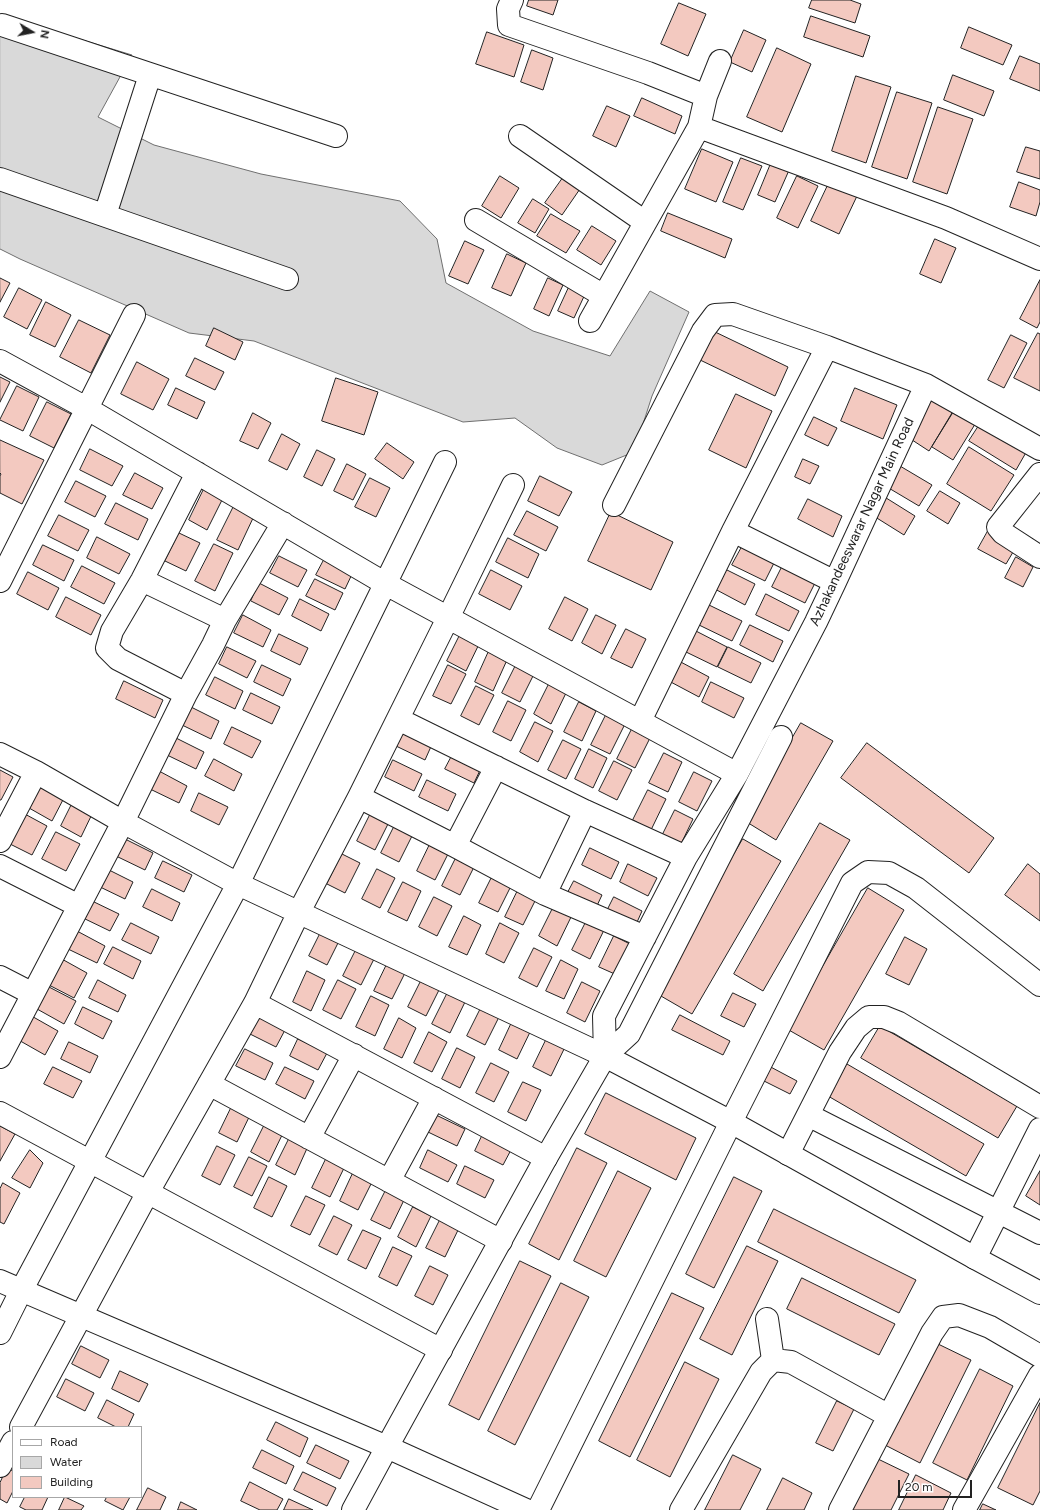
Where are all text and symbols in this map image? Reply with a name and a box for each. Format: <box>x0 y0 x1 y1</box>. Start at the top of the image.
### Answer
north arrow <box>12 12 52 52</box>
text: N <box>37 29 51 39</box>
street label: Azhakandeeswarar Nagar Main Road <box>806 415 918 629</box>
legend <box>12 1426 142 1498</box>
text: Road <box>50 1435 78 1449</box>
text: Water <box>50 1455 82 1469</box>
scale bar <box>900 1472 974 1498</box>
text: Building <box>50 1475 93 1489</box>
text: 20 m <box>905 1480 933 1494</box>

